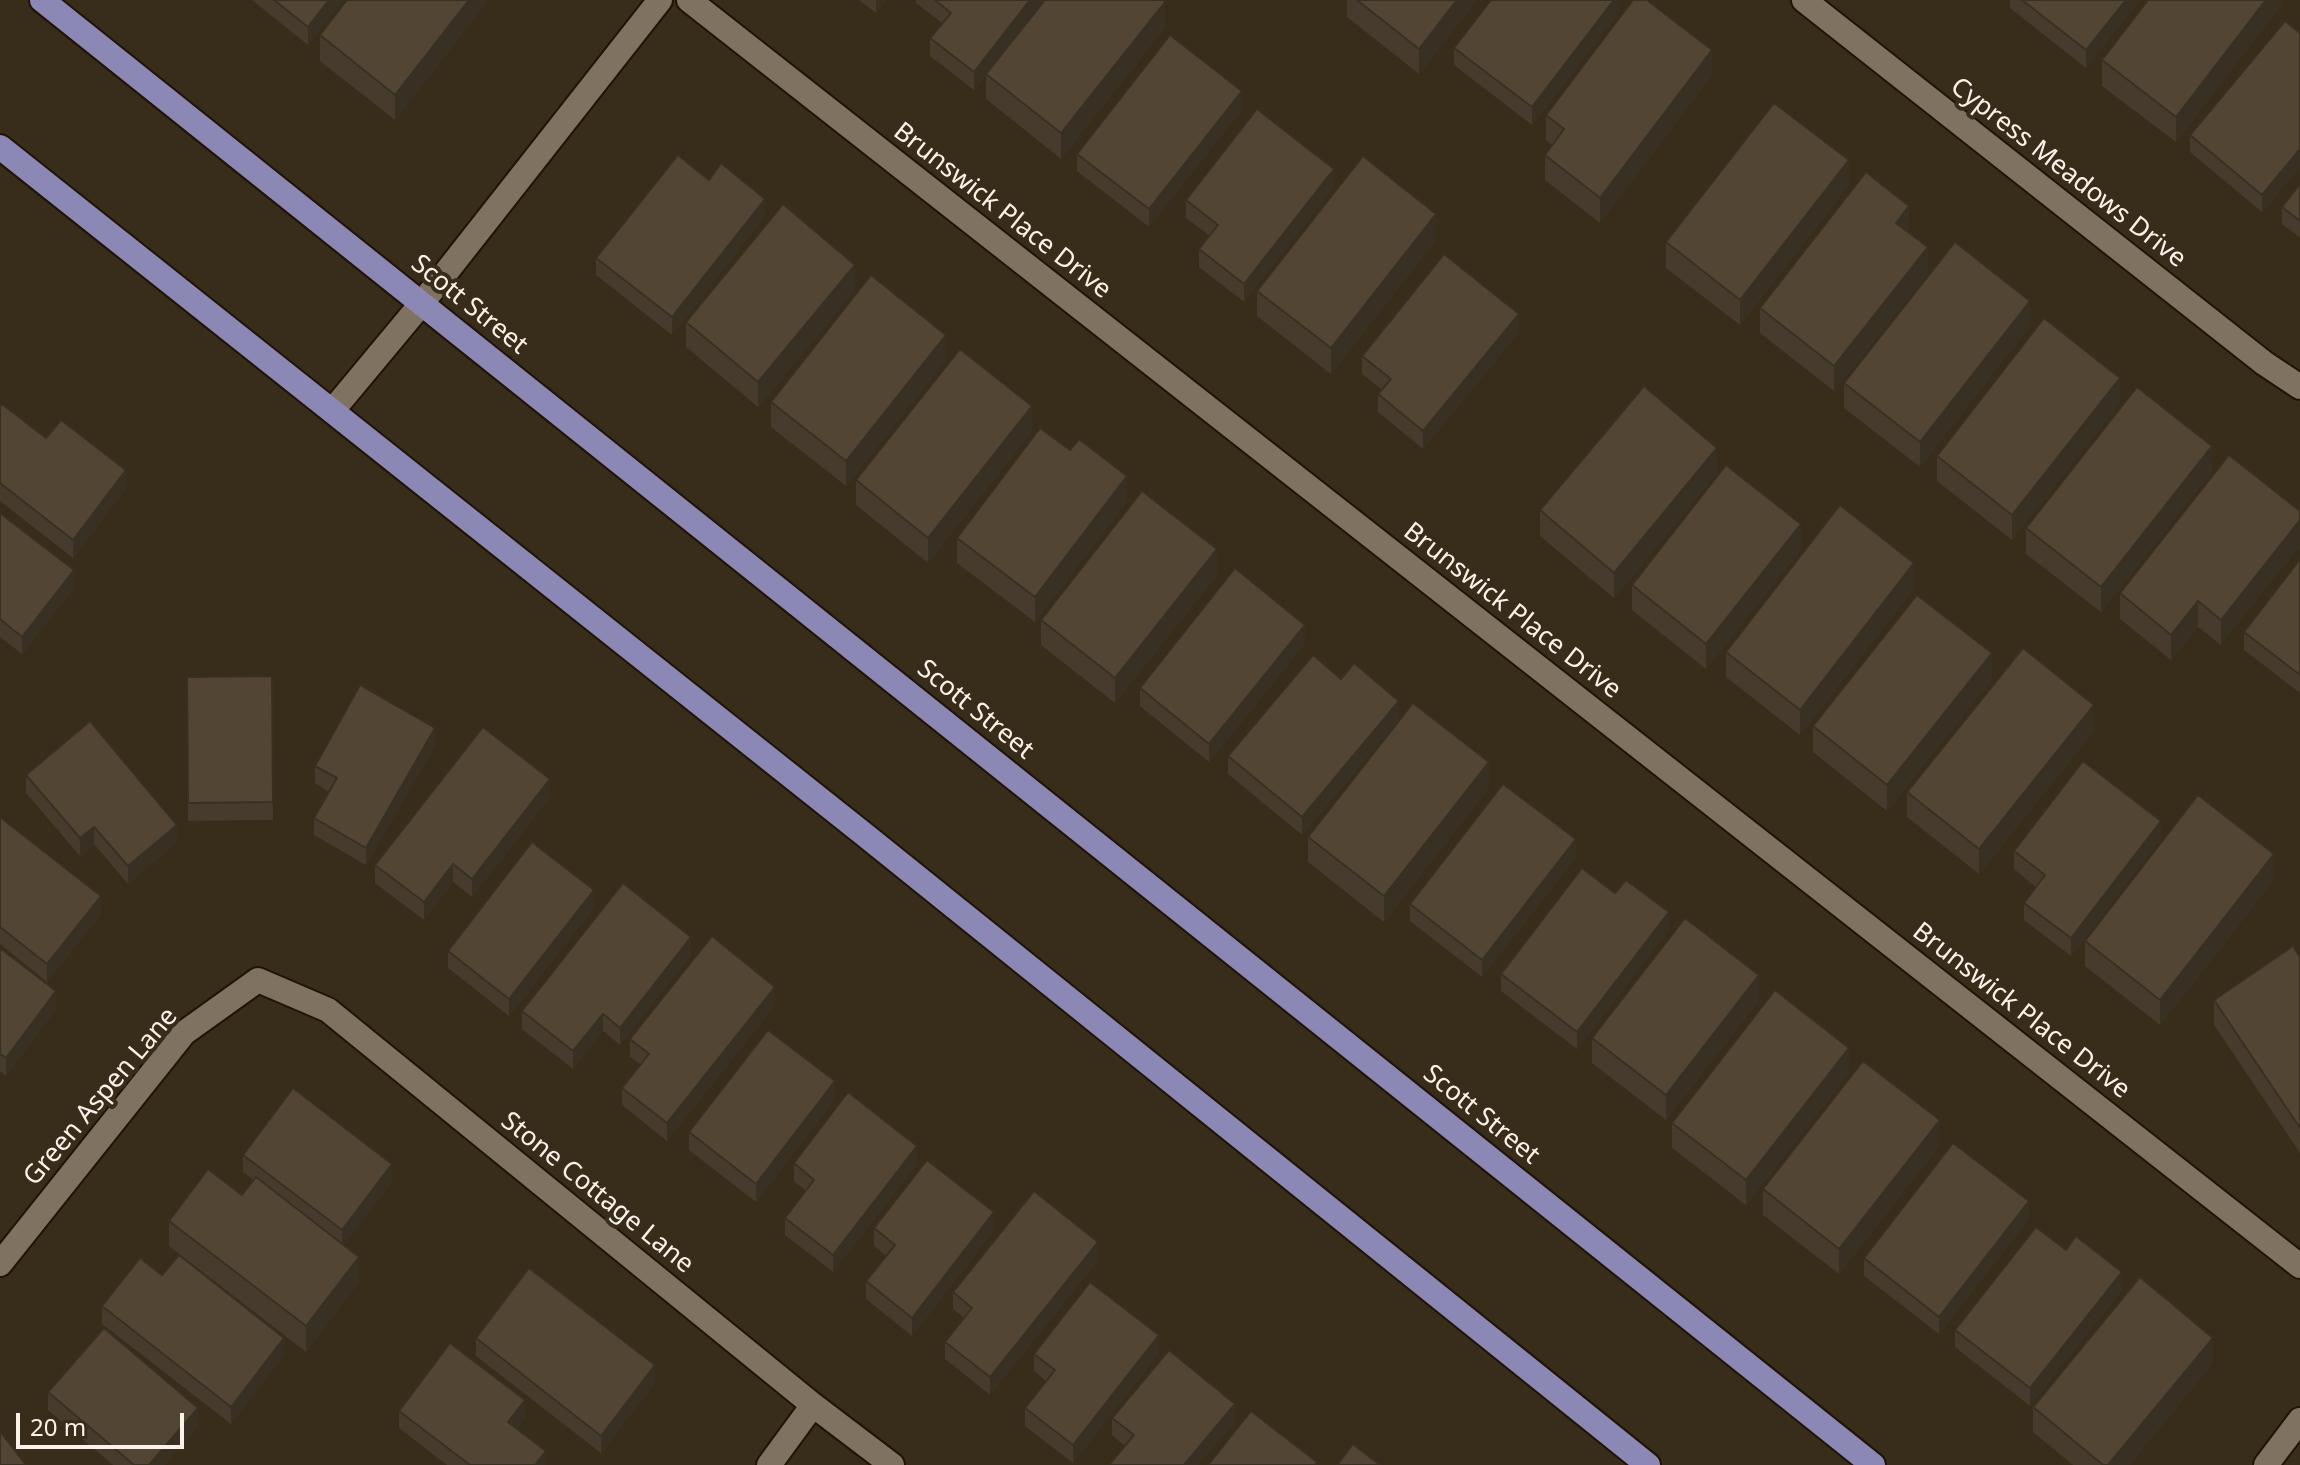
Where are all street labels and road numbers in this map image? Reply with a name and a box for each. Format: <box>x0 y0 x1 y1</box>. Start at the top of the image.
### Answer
street label: Cypress Meadows Drive <box>1944 71 2192 275</box>
street label: Brunswick Place Drive <box>887 116 1117 306</box>
street label: Scott Street <box>405 249 533 361</box>
street label: Brunswick Place Drive <box>1397 516 1627 706</box>
street label: Scott Street <box>911 654 1039 766</box>
street label: Brunswick Place Drive <box>1906 916 2136 1106</box>
street label: Green Aspen Lane <box>17 1002 185 1192</box>
street label: Scott Street <box>1417 1059 1545 1171</box>
street label: Stone Cottage Lane <box>494 1106 700 1280</box>

